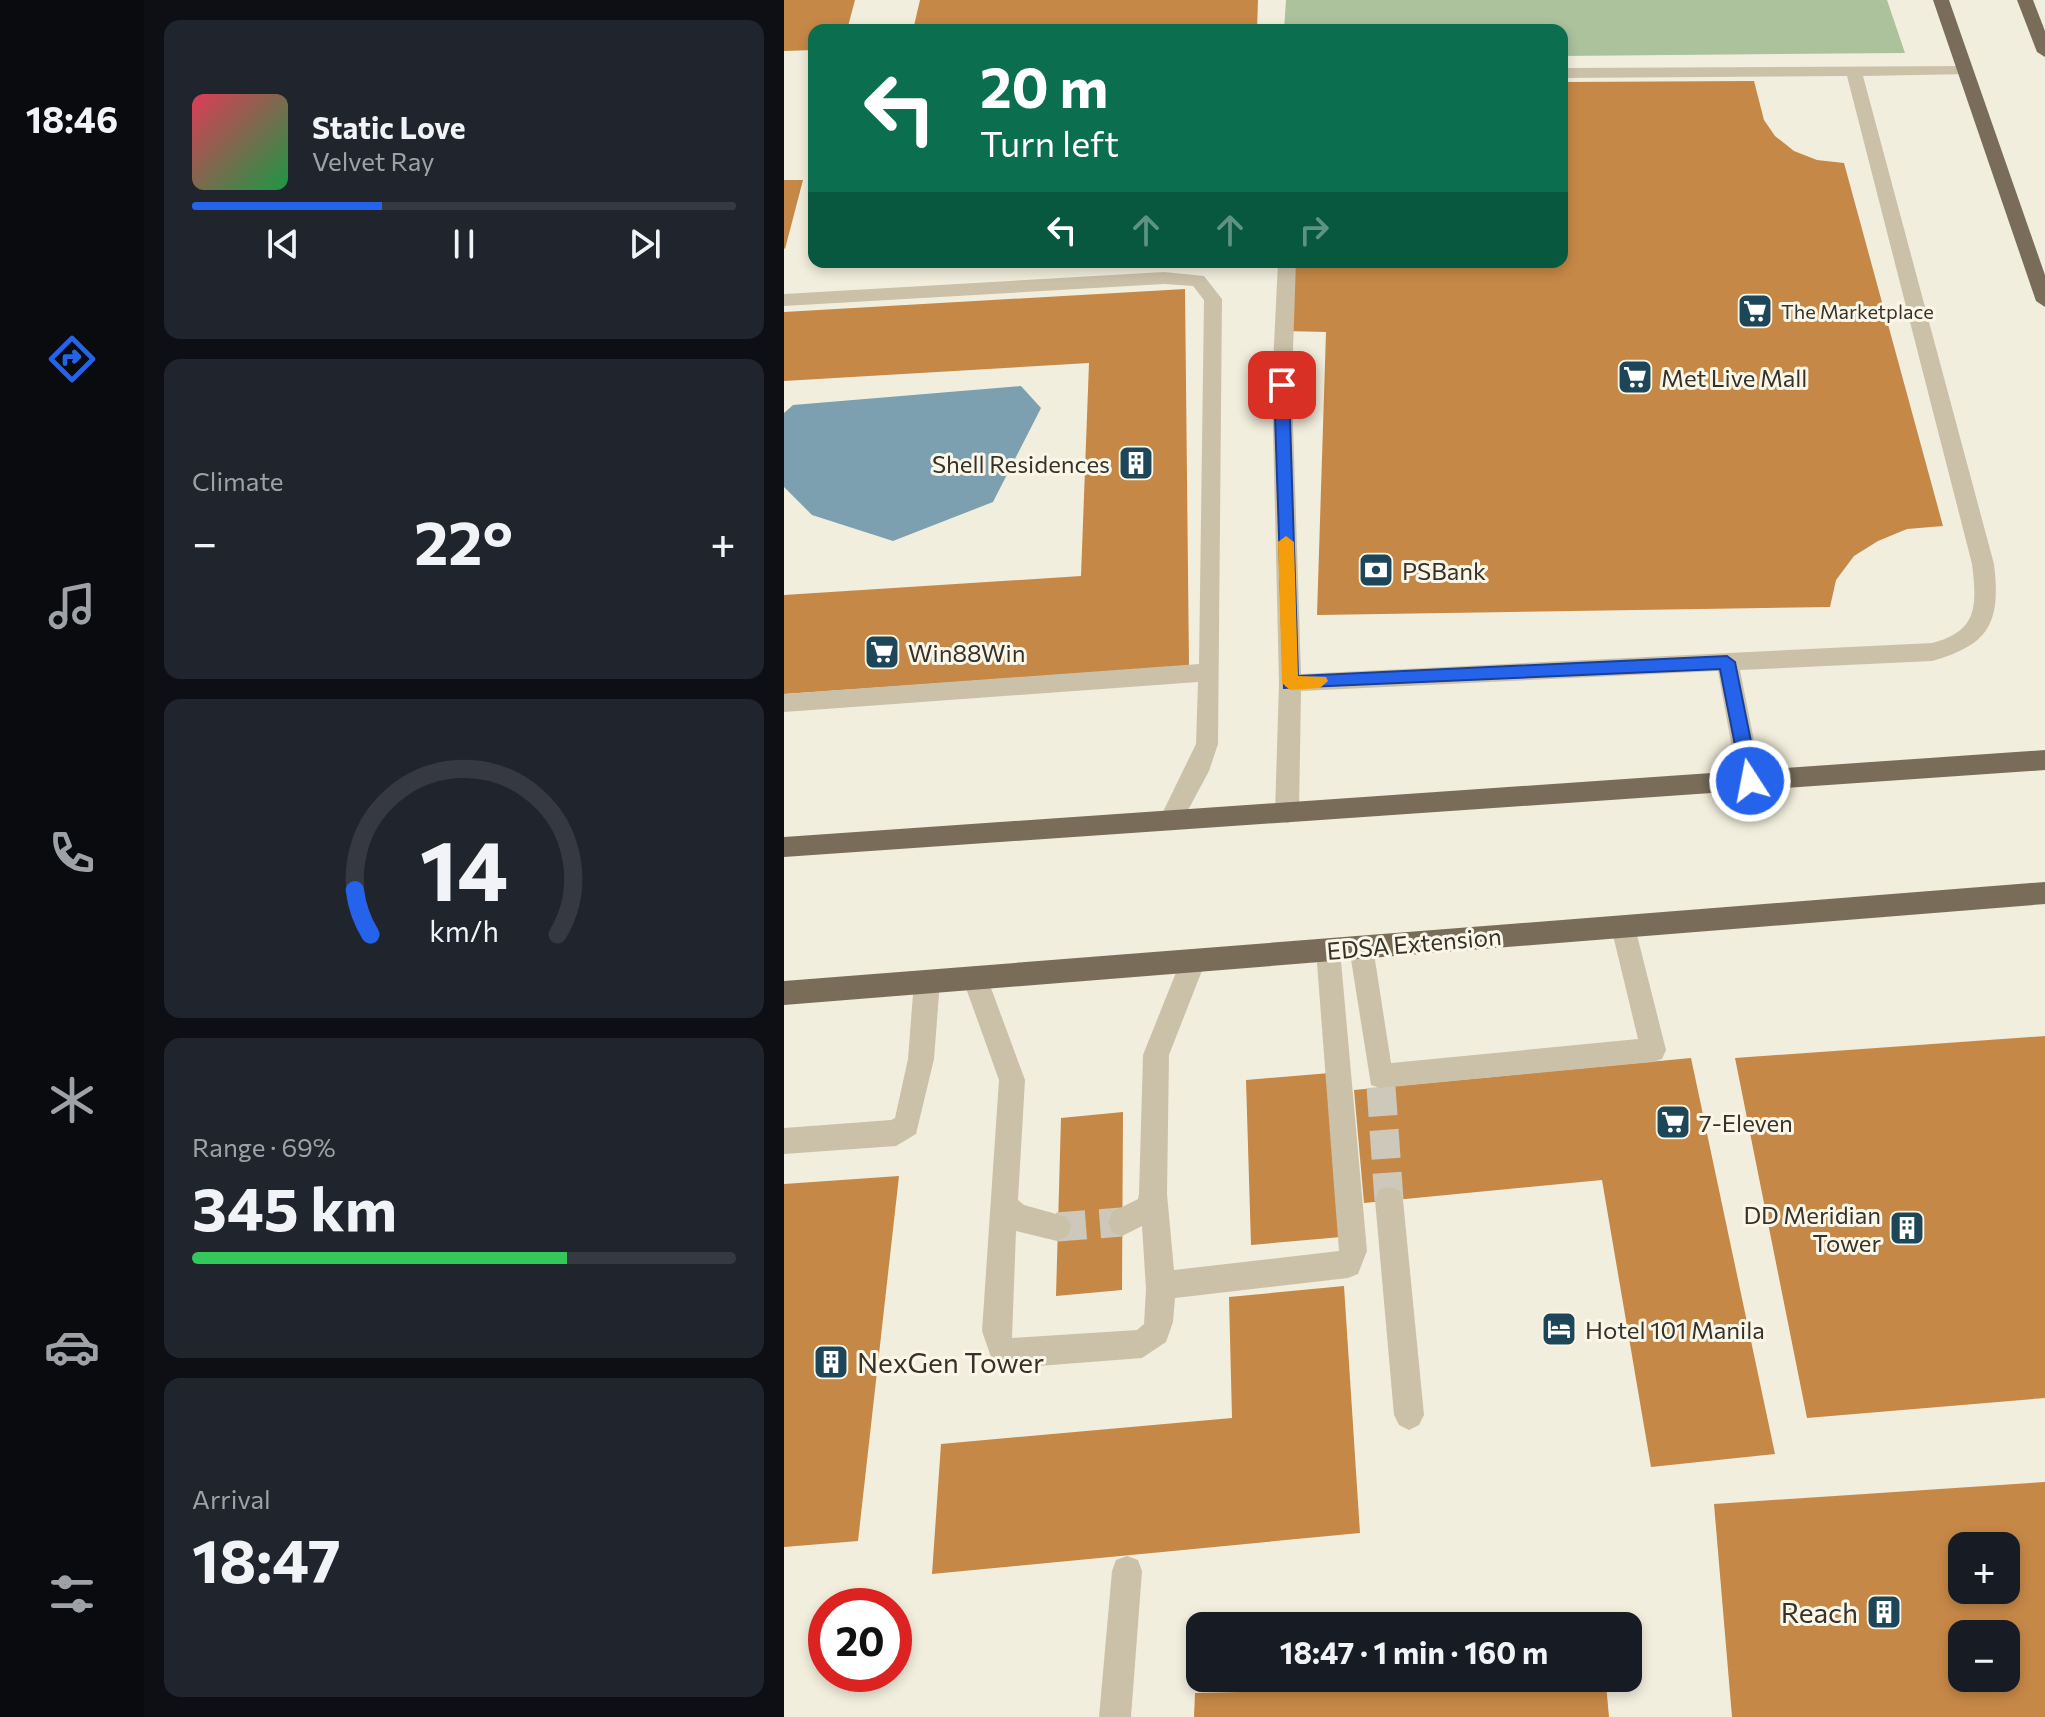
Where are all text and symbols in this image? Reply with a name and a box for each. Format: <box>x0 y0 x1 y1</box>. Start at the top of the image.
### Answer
text: 20 m <box>980 51 1108 120</box>
icon: left <box>848 56 952 160</box>
text: 18:46 <box>26 96 118 140</box>
text: Static Love <box>312 108 466 145</box>
text: Turn left <box>980 120 1119 164</box>
text: Velvet Ray <box>312 145 435 176</box>
icon: left <box>1040 208 1084 252</box>
icon: ahead <box>1124 208 1168 252</box>
icon: ahead <box>1208 208 1252 252</box>
icon: right <box>1292 208 1336 252</box>
icon: previous <box>261 222 305 266</box>
icon: pause <box>442 222 486 266</box>
icon: next <box>623 222 667 266</box>
supermarket icon: The Marketplace <box>1736 292 1774 330</box>
place label: The Marketplace <box>1781 299 1934 323</box>
icon: directions <box>44 331 100 387</box>
pin <box>1248 351 1316 419</box>
supermarket icon: Met Live Mall <box>1616 358 1654 396</box>
icon: arrive <box>1260 363 1304 407</box>
place label: Met Live Mall <box>1661 363 1807 392</box>
building icon: Shell Residences <box>1117 444 1155 482</box>
place label: Shell Residences <box>932 449 1110 478</box>
text: Climate <box>192 465 284 496</box>
text: 22° <box>414 504 513 577</box>
text: − <box>192 514 217 568</box>
text: + <box>710 514 736 568</box>
bank icon: PSBank <box>1357 551 1395 589</box>
place label: PSBank <box>1402 556 1486 585</box>
icon: music <box>44 578 100 634</box>
supermarket icon: Win88Win <box>863 633 901 671</box>
place label: Win88Win <box>908 638 1025 667</box>
position arrow <box>1708 739 1792 823</box>
text: 14 <box>420 815 508 917</box>
icon: phone <box>44 825 100 881</box>
text: km/h <box>429 913 499 948</box>
street label: EDSA Extension <box>1325 921 1503 965</box>
icon: climate <box>44 1072 100 1128</box>
supermarket icon: 7-Eleven <box>1654 1103 1692 1141</box>
place label: 7-Eleven <box>1699 1108 1793 1137</box>
text: Range · 69% <box>192 1131 336 1162</box>
text: 345 km <box>192 1170 397 1243</box>
place label: DD Meridian Tower <box>1743 1200 1881 1257</box>
building icon: DD Meridian Tower <box>1888 1209 1926 1247</box>
hotel icon: Hotel 101 Manila <box>1540 1310 1578 1348</box>
place label: Hotel 101 Manila <box>1585 1315 1765 1344</box>
icon: car <box>44 1319 100 1375</box>
building icon: NexGen Tower <box>812 1343 850 1381</box>
place label: NexGen Tower <box>857 1345 1044 1379</box>
text: Arrival <box>192 1483 271 1514</box>
text: 18:47 <box>192 1522 341 1595</box>
map controls <box>1948 1532 2020 1692</box>
button: + <box>1948 1532 2020 1604</box>
icon: filters <box>44 1566 100 1622</box>
speed limit sign: 20 <box>808 1588 912 1692</box>
building icon: Reach <box>1865 1593 1903 1631</box>
place label: Reach <box>1781 1595 1858 1629</box>
button: − <box>1948 1620 2020 1692</box>
text: 18:47 · 1 min · 160 m <box>1280 1633 1548 1670</box>

